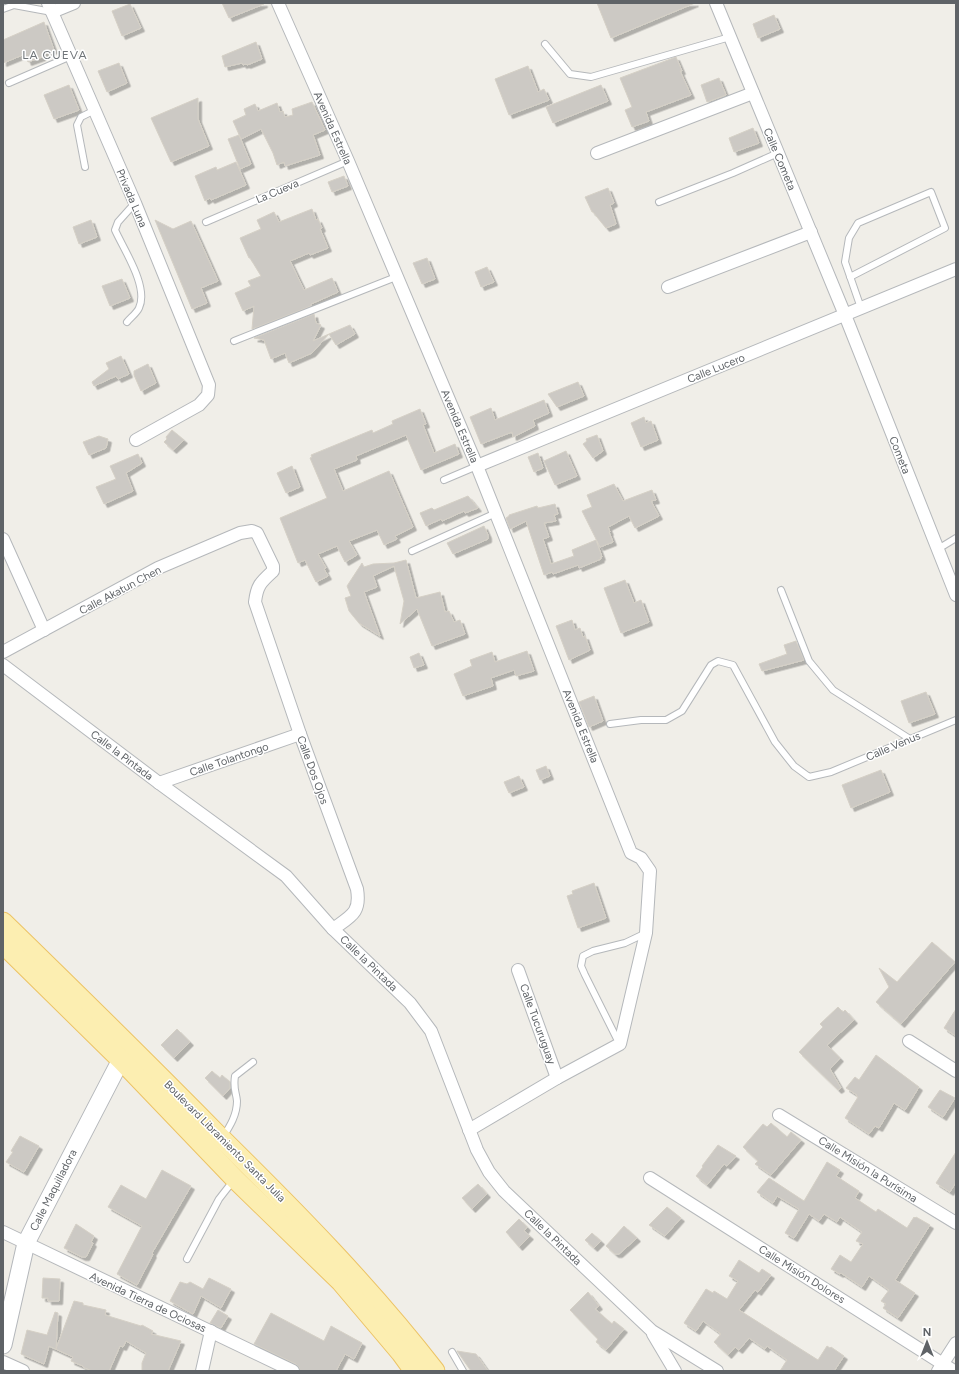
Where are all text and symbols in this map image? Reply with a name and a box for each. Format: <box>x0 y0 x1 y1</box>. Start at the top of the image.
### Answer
district label: LA CUEVA <box>22 48 88 62</box>
street label: Avenida Estrella <box>311 90 354 167</box>
street label: Calle Cometa <box>761 126 799 192</box>
street label: Privada Luna <box>113 167 150 229</box>
street label: La Cueva <box>254 177 301 206</box>
street label: Calle Lucero <box>685 351 747 386</box>
street label: Avenida Estrella <box>438 388 481 465</box>
street label: Cometa <box>886 434 913 476</box>
street label: Calle Akatun Chen <box>77 563 163 617</box>
street label: Avenida Estrella <box>560 687 601 765</box>
street label: Calle la Pintada <box>88 728 155 783</box>
street label: Calle Venus <box>864 729 922 764</box>
street label: Calle Dos Ojos <box>294 734 331 806</box>
street label: Calle Tolantongo <box>188 740 270 779</box>
street label: Calle la Pintada <box>337 933 400 994</box>
street label: Calle Tucuruguay <box>517 982 558 1066</box>
street label: Boulevard Libramiento Santa Julia <box>161 1078 288 1205</box>
street label: Calle Misión la Purísima <box>816 1134 920 1205</box>
street label: Calle Maquilladora <box>27 1147 80 1233</box>
street label: Calle la Pintada <box>521 1207 584 1268</box>
street label: Calle Misión Dolores <box>756 1243 847 1306</box>
street label: Avenida Tierra de Ociosas <box>87 1270 208 1335</box>
north arrow <box>907 1322 947 1362</box>
text: N <box>923 1326 931 1339</box>

